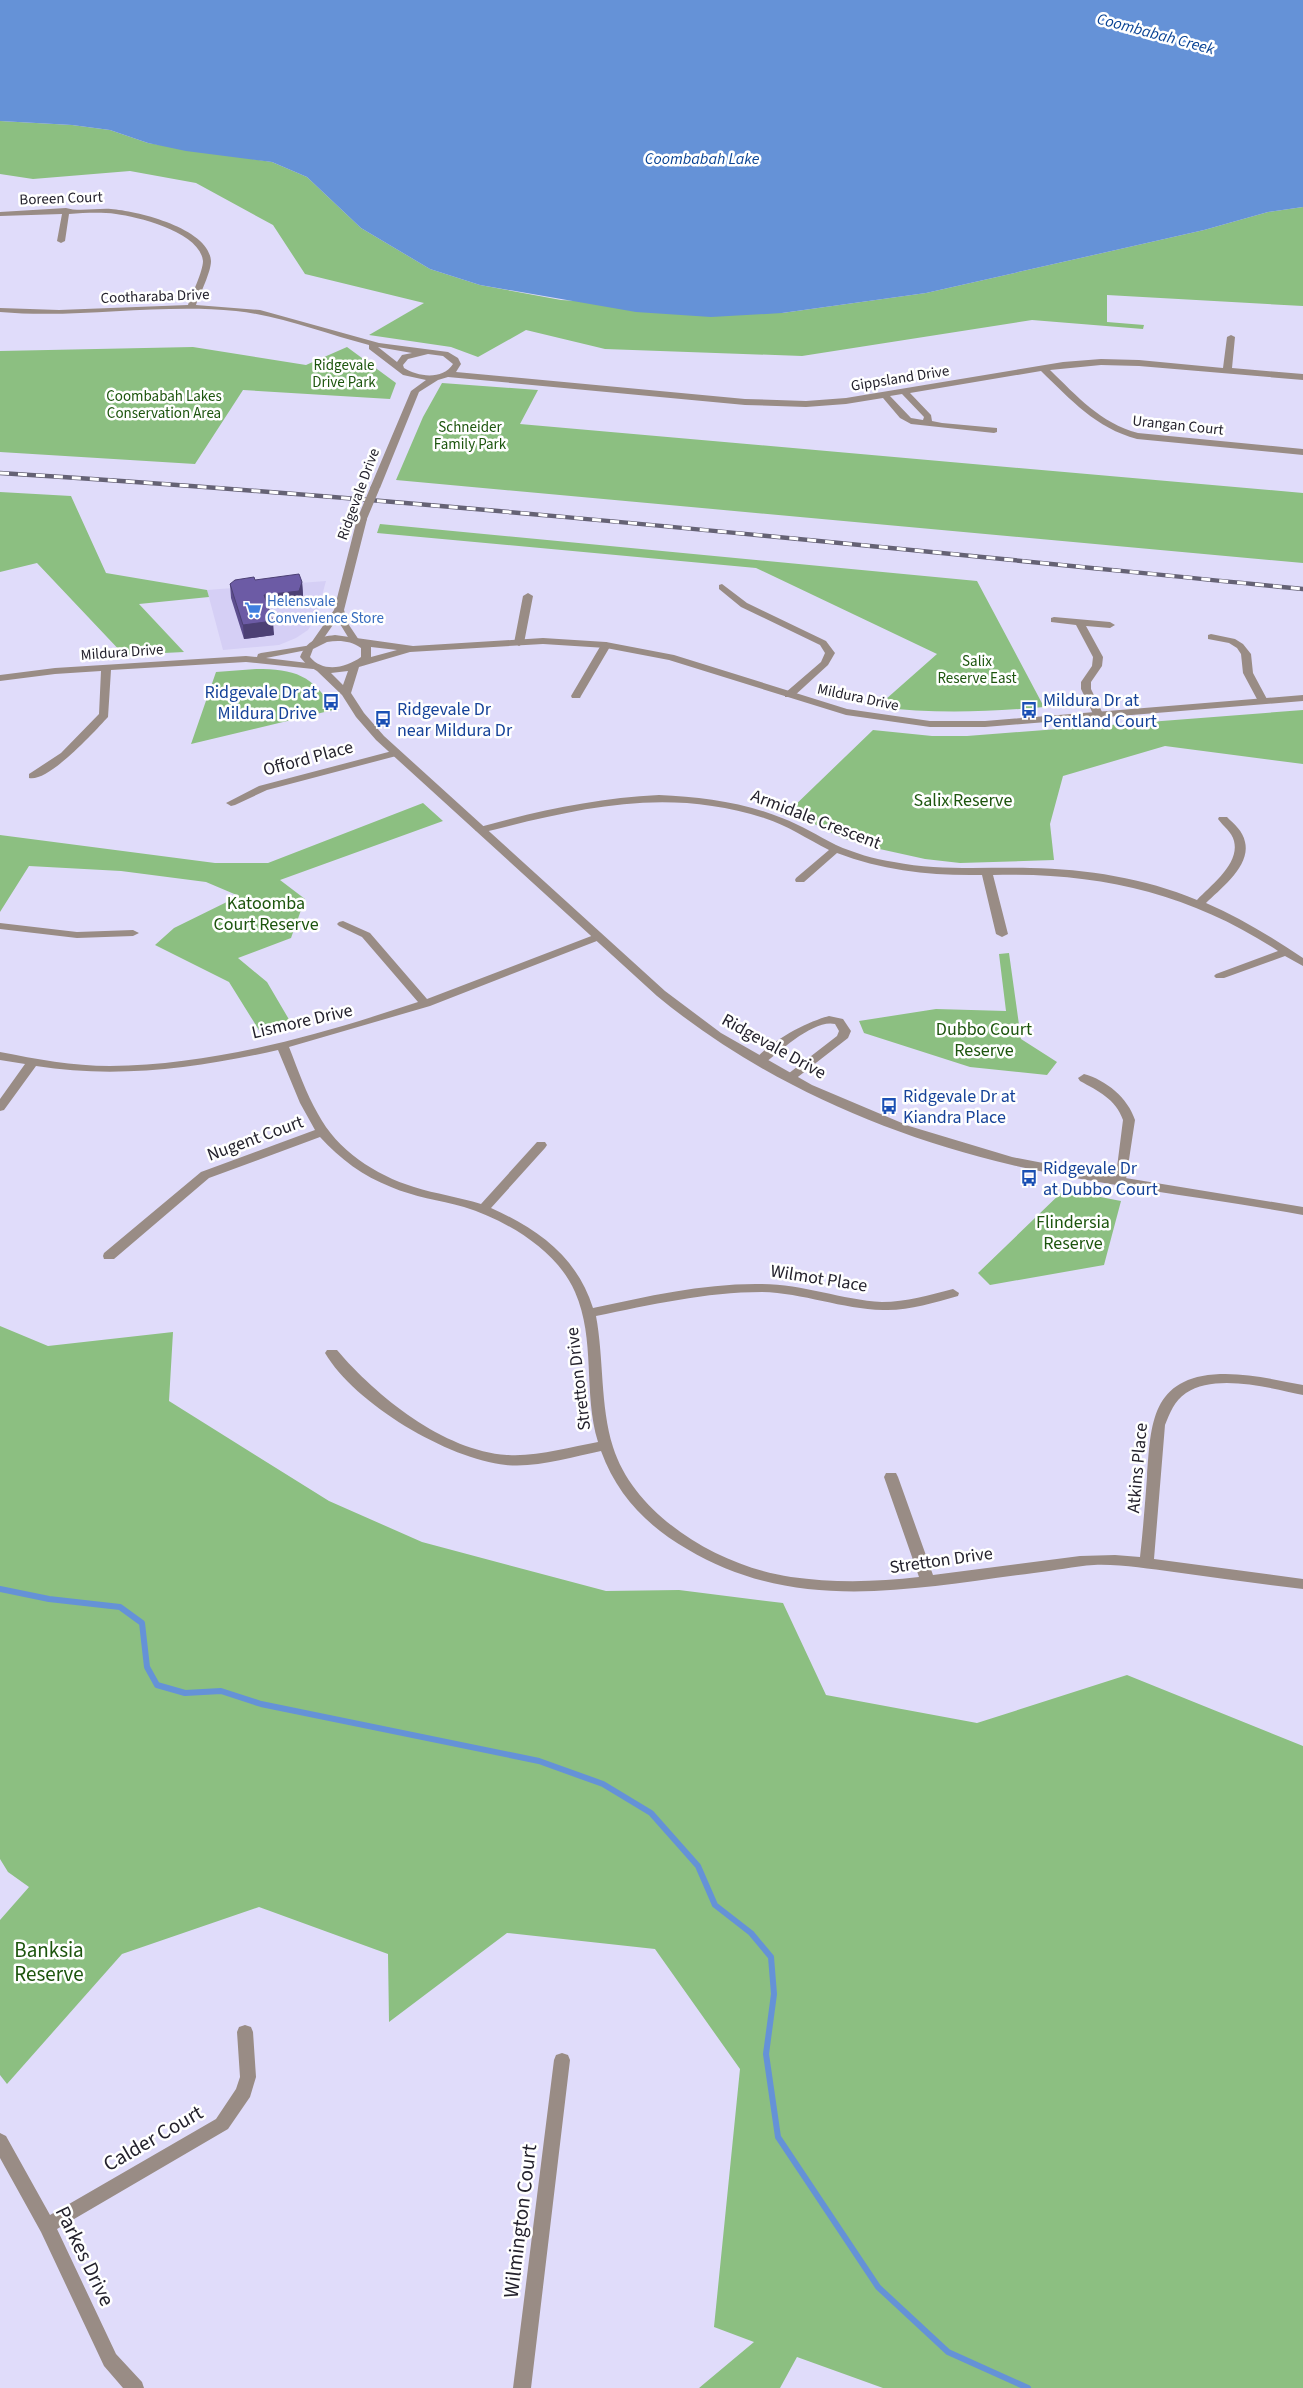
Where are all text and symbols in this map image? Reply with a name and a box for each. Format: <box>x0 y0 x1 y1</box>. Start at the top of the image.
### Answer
water label: Coombabah Creek <box>1094 8 1217 60</box>
water label: Coombabah Lake <box>645 148 760 170</box>
street label: Boreen Court <box>19 187 103 210</box>
street label: Cootharaba Drive <box>100 284 210 309</box>
park label: Ridgevale Drive Park <box>312 355 376 393</box>
street label: Gippsland Drive <box>849 360 951 397</box>
park label: Coombabah Lakes Conservation Area <box>106 386 222 424</box>
street label: Urangan Court <box>1131 410 1225 441</box>
park label: Schneider Family Park <box>434 417 507 455</box>
street label: Ridgevale Drive <box>332 445 385 543</box>
place label: Helensvale Convenience Store <box>267 591 384 629</box>
supermarket icon: Helensvale Convenience Store <box>243 600 263 620</box>
street label: Mildura Drive <box>80 639 164 666</box>
park label: Salix Reserve East <box>937 651 1017 689</box>
street label: Mildura Drive <box>815 679 901 716</box>
place label: Ridgevale Dr at Mildura Drive <box>204 680 317 726</box>
place label: Mildura Dr at Pentland Court <box>1043 688 1157 734</box>
bus stop icon: Ridgevale Dr at Mildura Drive <box>321 692 341 712</box>
place label: Ridgevale Dr near Mildura Dr <box>397 697 513 743</box>
bus stop icon: Mildura Dr at Pentland Court <box>1019 700 1039 720</box>
bus stop icon: Ridgevale Dr near Mildura Dr <box>373 709 393 729</box>
street label: Offord Place <box>260 734 356 782</box>
street label: Armidale Crescent <box>747 783 884 856</box>
park label: Salix Reserve <box>914 788 1012 813</box>
park label: Katoomba Court Reserve <box>213 891 319 937</box>
street label: Lismore Drive <box>249 998 355 1045</box>
street label: Ridgevale Drive <box>717 1007 830 1085</box>
park label: Dubbo Court Reserve <box>936 1017 1032 1063</box>
place label: Ridgevale Dr at Kiandra Place <box>903 1084 1016 1130</box>
bus stop icon: Ridgevale Dr at Kiandra Place <box>879 1096 899 1116</box>
street label: Nugent Court <box>203 1109 307 1167</box>
place label: Ridgevale Dr at Dubbo Court <box>1043 1156 1158 1202</box>
bus stop icon: Ridgevale Dr at Dubbo Court <box>1019 1168 1039 1188</box>
park label: Flindersia Reserve <box>1036 1210 1110 1256</box>
street label: Wilmot Place <box>769 1258 869 1299</box>
street label: Stretton Drive <box>560 1326 597 1432</box>
street label: Atkins Place <box>1121 1422 1154 1514</box>
street label: Stretton Drive <box>888 1541 994 1580</box>
park label: Banksia Reserve <box>14 1935 84 1989</box>
street label: Calder Court <box>98 2097 208 2179</box>
street label: Wilmington Court <box>496 2142 544 2300</box>
street label: Parkes Drive <box>48 2201 122 2311</box>

